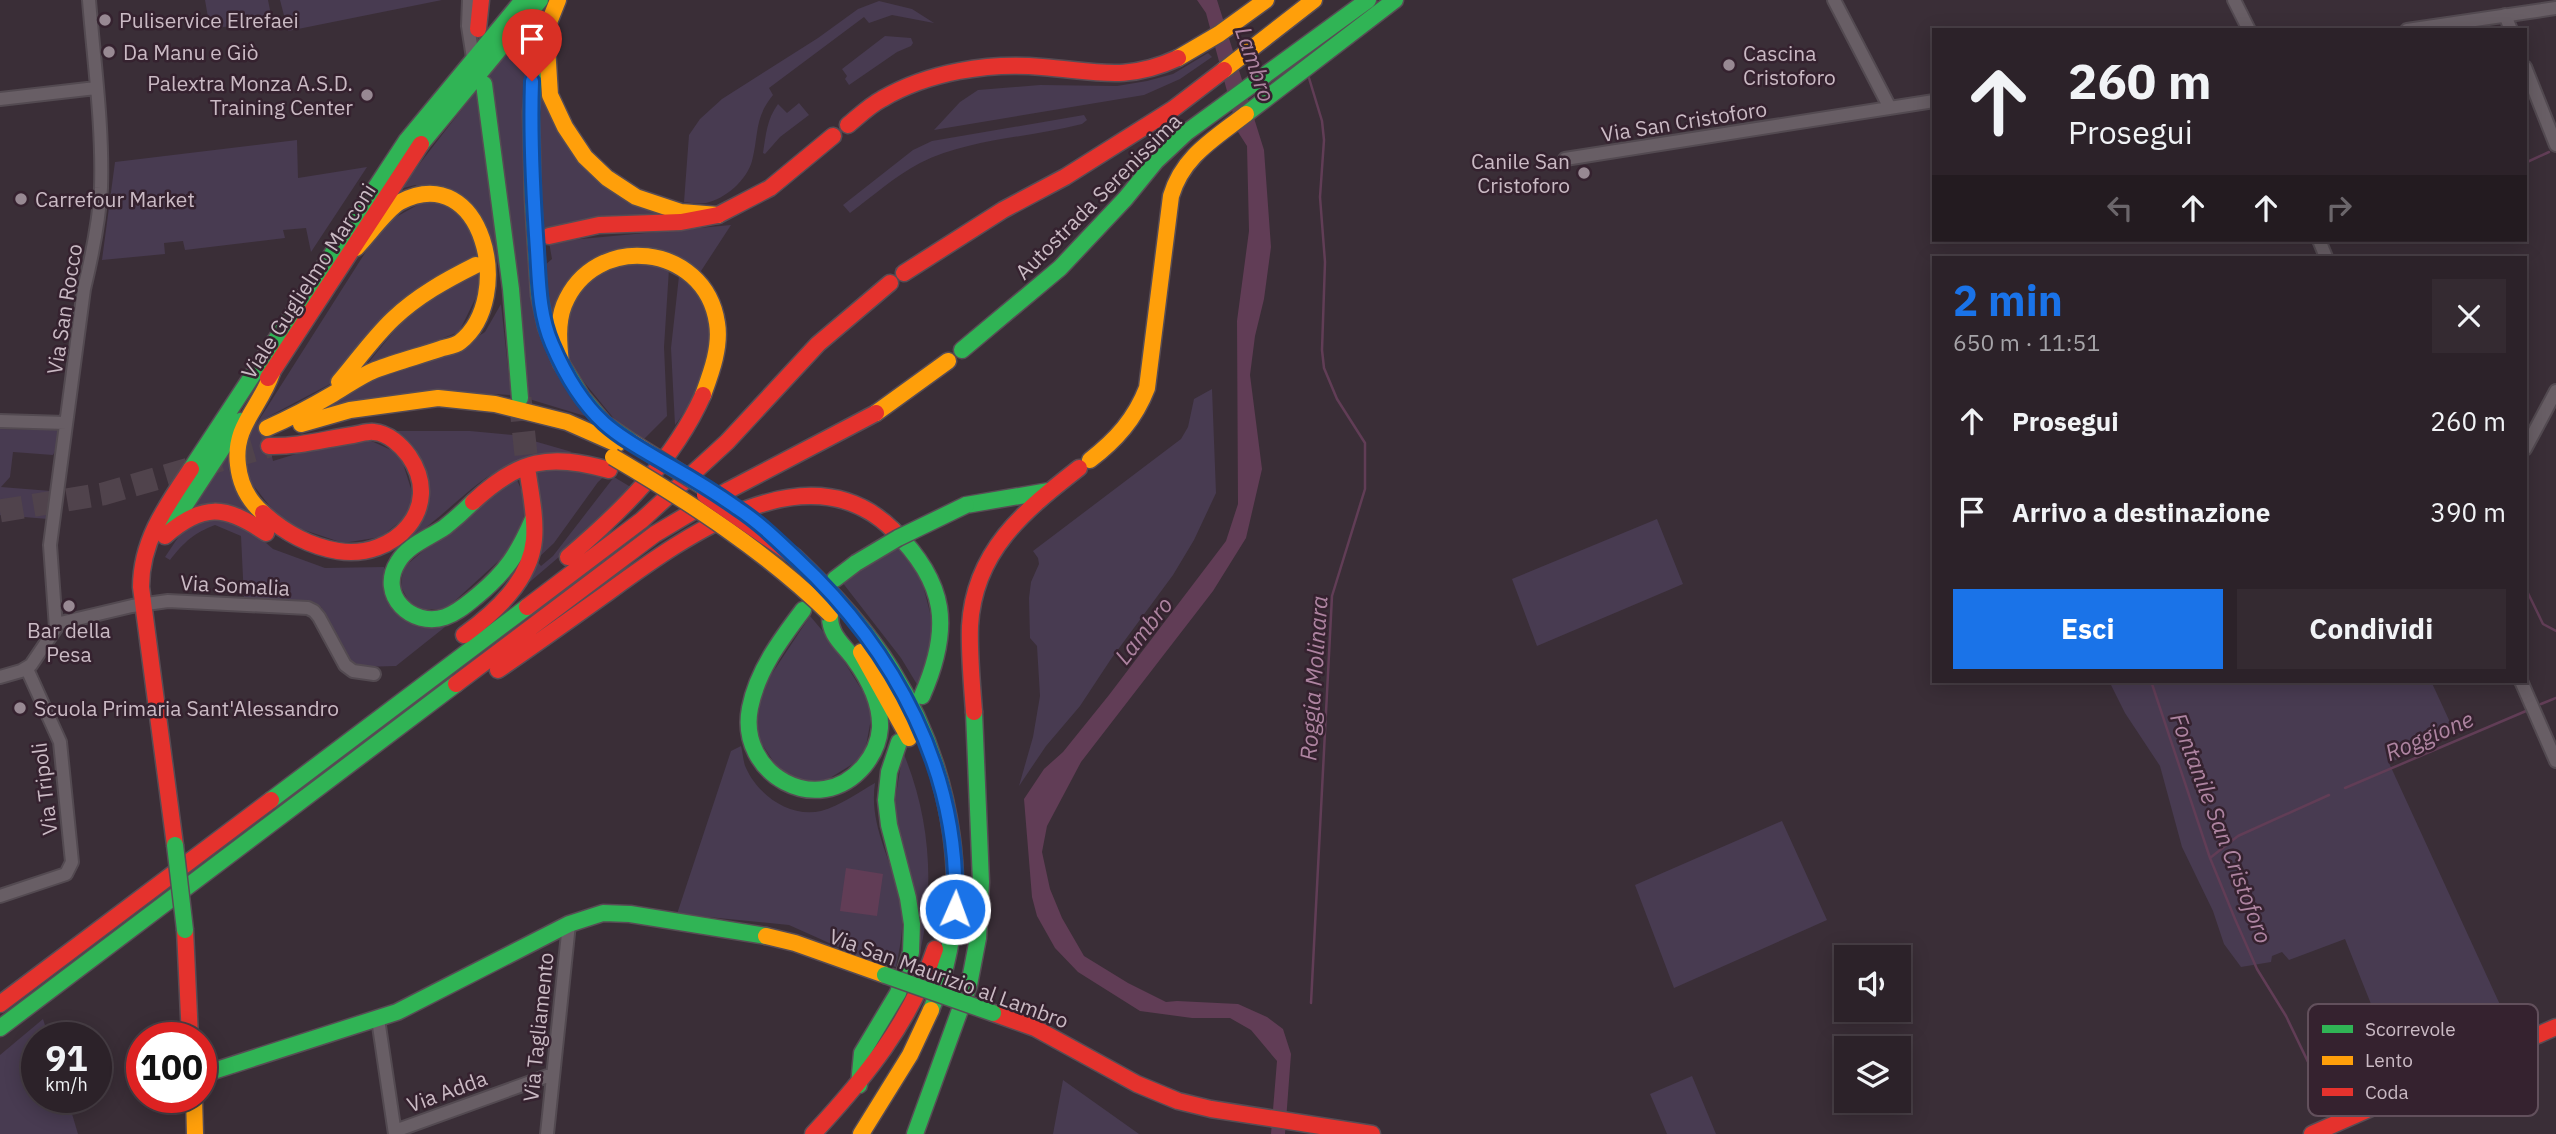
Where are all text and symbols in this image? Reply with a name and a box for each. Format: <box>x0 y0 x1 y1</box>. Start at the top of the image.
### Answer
place label: Puliservice Elrefaei <box>119 6 299 34</box>
pin <box>502 9 562 81</box>
marker: Puliservice Elrefaei <box>97 12 113 28</box>
icon: arrive <box>513 20 551 58</box>
water label: Lambro <box>1229 22 1283 106</box>
place label: Da Manu e Giò <box>123 38 258 66</box>
place label: Cascina Cristoforo <box>1743 39 1836 91</box>
marker: Da Manu e Giò <box>101 44 117 60</box>
text: 260 m <box>2068 49 2212 112</box>
icon: ahead <box>1953 56 2044 147</box>
marker: Cascina Cristoforo <box>1721 57 1737 73</box>
place label: Palextra Monza A.S.D. Training Center <box>147 69 353 121</box>
marker: Palextra Monza A.S.D. Training Center <box>359 87 375 103</box>
street label: Via San Cristoforo <box>1599 94 1769 148</box>
street label: Autostrada Serenissima <box>1009 107 1187 285</box>
text: Prosegui <box>2068 111 2193 153</box>
place label: Canile San Cristoforo <box>1471 147 1570 199</box>
marker: Canile San Cristoforo <box>1576 165 1592 181</box>
street label: Viale Guglielmo Marconi <box>234 178 382 384</box>
place label: Carrefour Market <box>35 185 195 213</box>
icon: left <box>2101 189 2139 227</box>
icon: ahead <box>2174 189 2212 227</box>
icon: ahead <box>2247 189 2285 227</box>
icon: right <box>2320 189 2358 227</box>
marker: Carrefour Market <box>13 191 29 207</box>
street label: Via San Rocco <box>40 242 88 376</box>
text: 2 min <box>1953 273 2063 328</box>
button: close <box>2432 279 2506 353</box>
text: 650 m · 11:51 <box>1953 327 2100 357</box>
icon: ahead <box>1953 402 1991 440</box>
text: Prosegui <box>2012 404 2119 438</box>
text: 260 m <box>2430 404 2506 438</box>
icon: arrive <box>1953 493 1991 531</box>
text: Arrivo a destinazione <box>2012 495 2270 529</box>
text: 390 m <box>2430 495 2506 529</box>
street label: Via Somalia <box>179 568 291 602</box>
button: Esci <box>1953 589 2223 669</box>
button: Condividi <box>2237 589 2506 669</box>
water label: Lambro <box>1107 590 1179 670</box>
water label: Roggia Molinara <box>1292 594 1334 762</box>
marker: Bar della Pesa <box>61 598 77 614</box>
place label: Bar della Pesa <box>27 616 111 668</box>
place label: Scuola Primaria Sant'Alessandro <box>34 694 339 722</box>
marker: Scuola Primaria Sant'Alessandro <box>12 700 28 716</box>
water label: Roggione <box>2380 703 2478 767</box>
water label: Fontanile San Cristoforo <box>2164 708 2280 948</box>
street label: Via Tripoli <box>24 741 64 837</box>
position arrow <box>918 872 992 946</box>
street label: Via San Maurizio al Lambro <box>825 922 1073 1034</box>
map controls <box>1834 945 1911 1113</box>
button: sound <box>1834 945 1911 1022</box>
street label: Via Tagliamento <box>516 951 560 1103</box>
legend <box>2308 1004 2538 1116</box>
text: Scorrevole <box>2365 1017 2456 1041</box>
speed limit sign: 100 <box>126 1022 217 1113</box>
text: 91 <box>45 1035 88 1081</box>
button: layers <box>1834 1036 1911 1113</box>
text: Lento <box>2365 1048 2413 1072</box>
street label: Via Adda <box>403 1064 491 1118</box>
text: km/h <box>45 1073 88 1096</box>
text: Coda <box>2365 1080 2409 1104</box>

